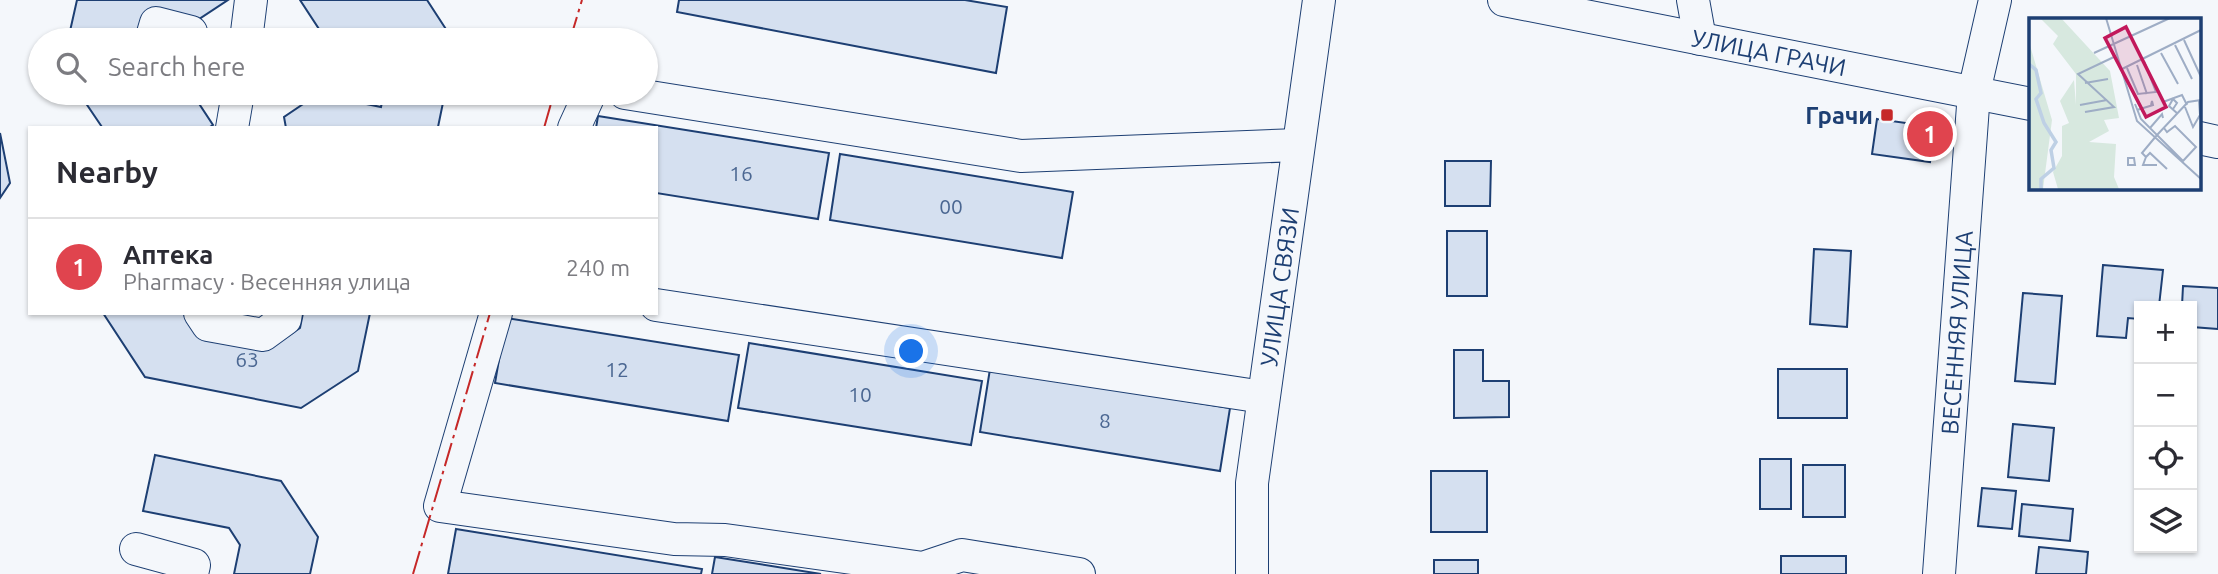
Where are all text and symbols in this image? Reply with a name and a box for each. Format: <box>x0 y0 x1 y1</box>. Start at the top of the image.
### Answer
inset map <box>2029 18 2200 189</box>
street label: УЛИЦА ГРАЧИ <box>1689 24 1848 81</box>
search box <box>28 28 658 105</box>
icon: search <box>52 48 90 86</box>
text: Search here <box>108 52 245 81</box>
place label: Грачи <box>1805 102 1873 129</box>
marker: Грачи <box>1879 107 1895 123</box>
pin: 1 <box>1907 108 1953 160</box>
text: Nearby <box>56 155 158 189</box>
house number: 16 <box>729 161 753 185</box>
house number: 00 <box>939 194 963 218</box>
street label: УЛИЦА СВЯЗИ <box>1255 206 1304 368</box>
street label: ВЕСЕННЯЯ УЛИЦА <box>1936 229 1977 436</box>
text: Аптека <box>123 240 213 269</box>
text: 1 <box>73 255 85 280</box>
text: 240 m <box>566 255 630 280</box>
text: Pharmacy · Весенняя улица <box>123 269 411 294</box>
map controls <box>2134 301 2197 553</box>
button: + <box>2134 301 2197 364</box>
your location <box>894 334 928 368</box>
house number: 63 <box>235 347 259 371</box>
house number: 12 <box>605 357 629 381</box>
button: − <box>2134 364 2197 427</box>
house number: 10 <box>848 382 872 406</box>
house number: 8 <box>1099 408 1111 432</box>
button: locate <box>2134 427 2197 490</box>
button: layers <box>2134 490 2197 553</box>

